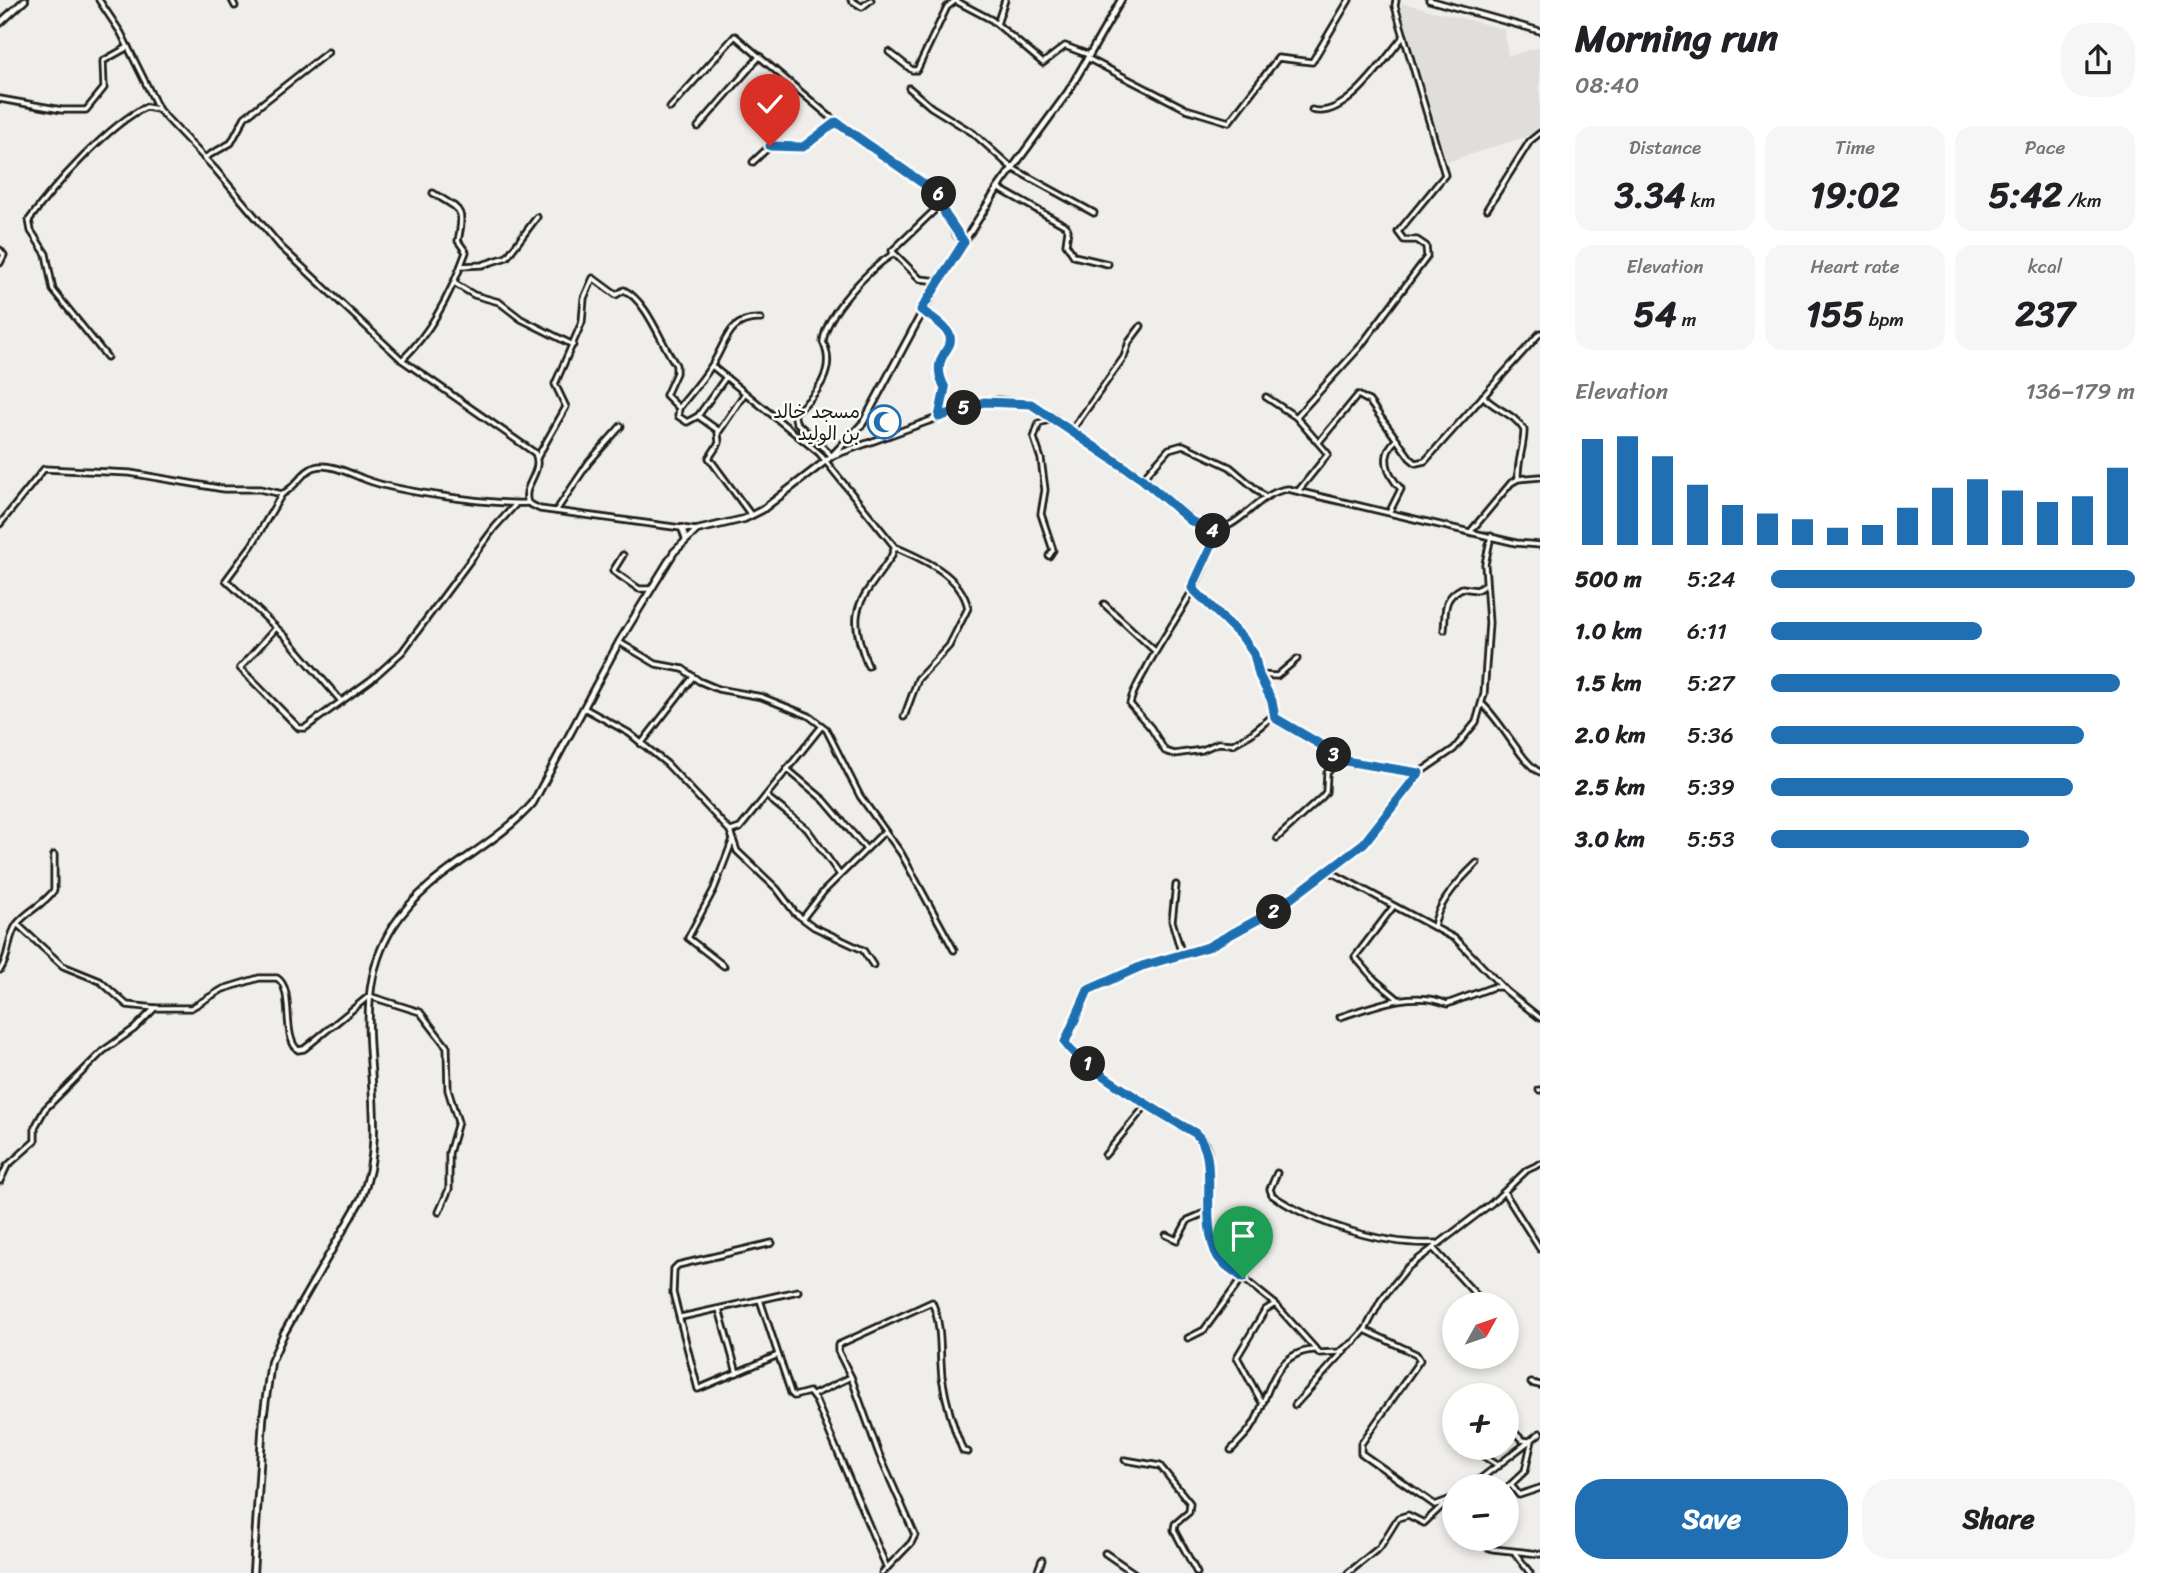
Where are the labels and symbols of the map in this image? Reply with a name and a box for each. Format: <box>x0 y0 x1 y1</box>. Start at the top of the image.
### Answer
pin <box>740 74 800 146</box>
pin: 6 <box>922 176 956 212</box>
pin: 5 <box>946 390 982 426</box>
place label: مسجد خالد بن الوليد <box>773 395 860 450</box>
mosque icon: مسجد خالد بن الوليد <box>865 403 903 441</box>
pin: 4 <box>1196 514 1230 548</box>
pin: 3 <box>1316 738 1352 772</box>
pin: 2 <box>1256 894 1292 930</box>
pin: 1 <box>1070 1046 1106 1082</box>
pin <box>1213 1206 1273 1278</box>
north arrow <box>1442 1292 1519 1368</box>

